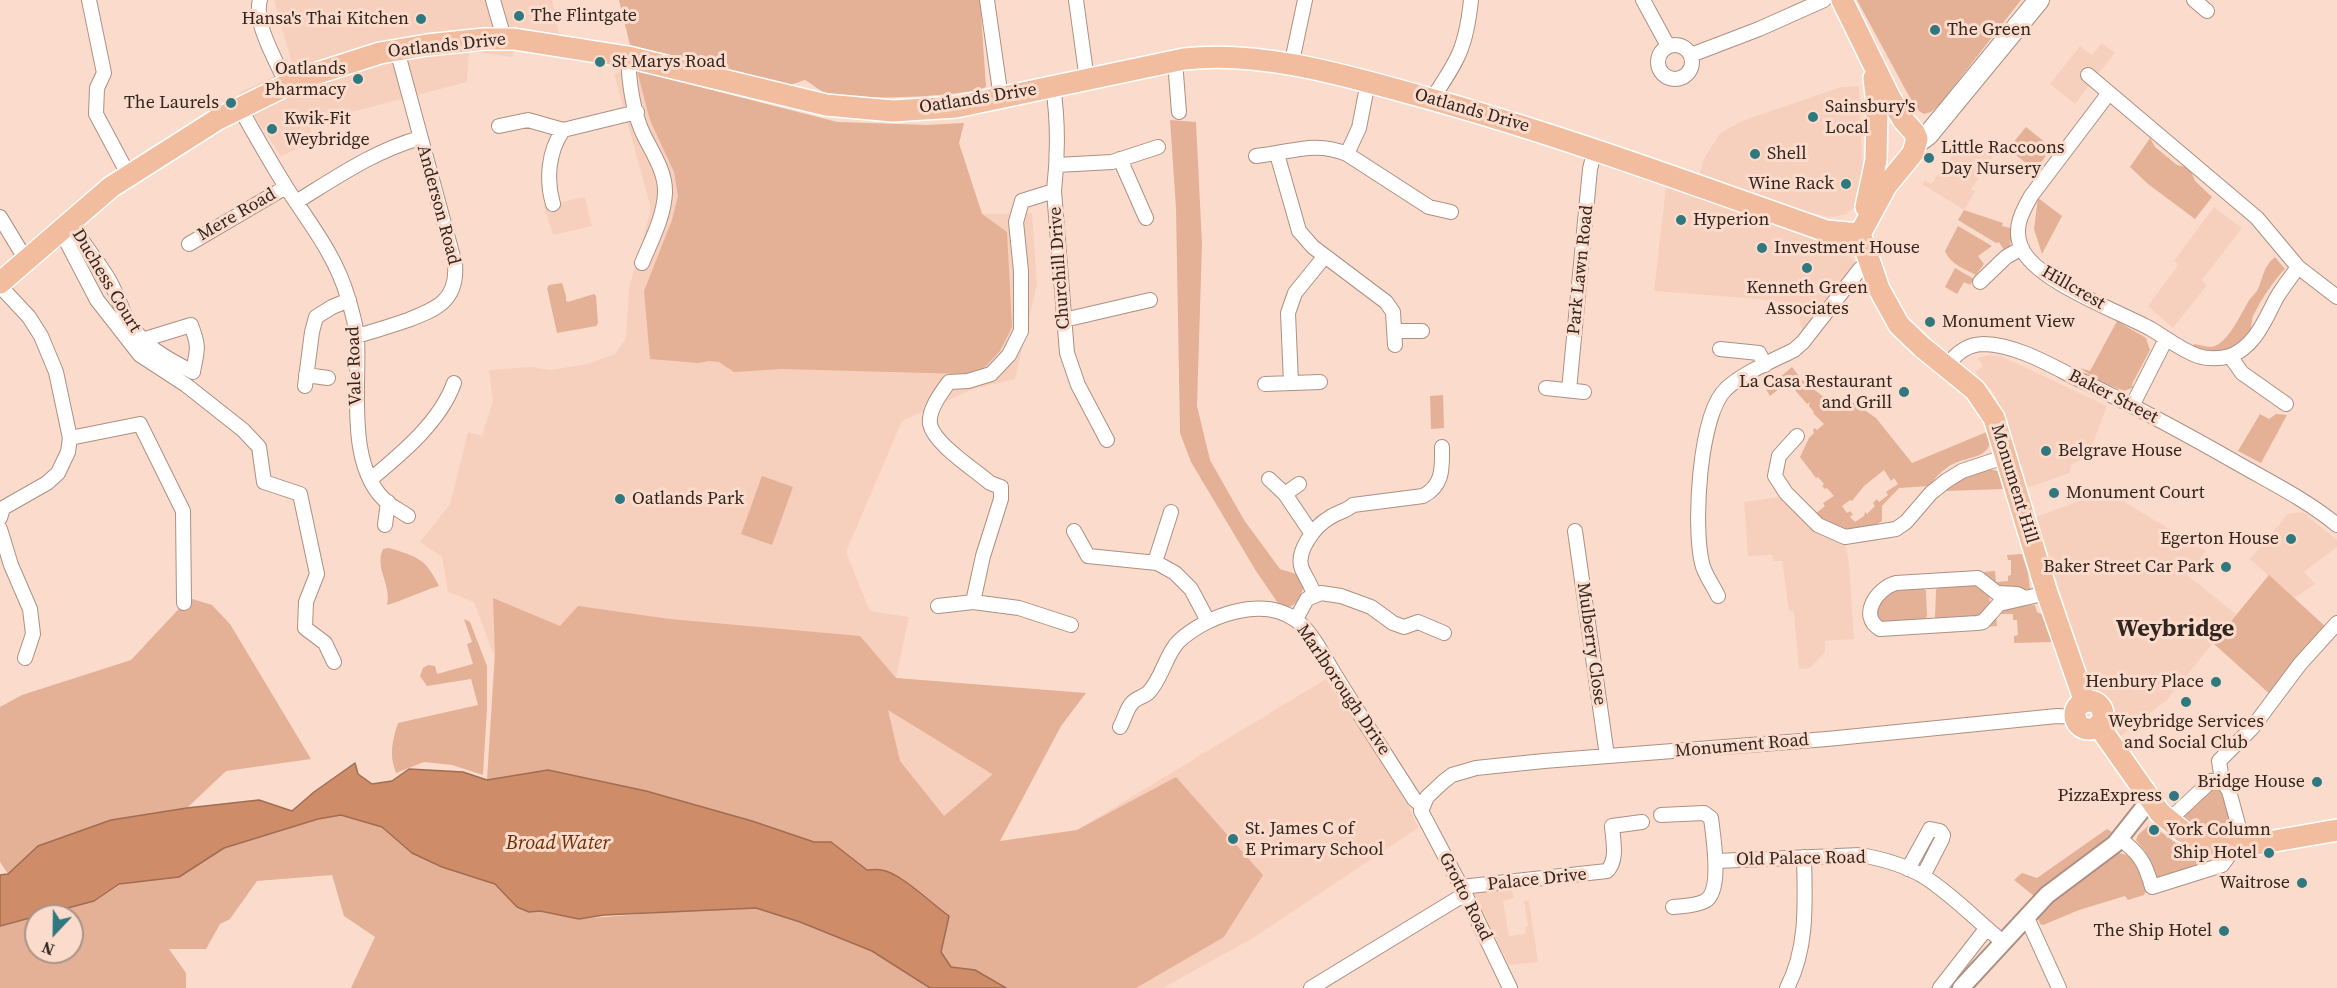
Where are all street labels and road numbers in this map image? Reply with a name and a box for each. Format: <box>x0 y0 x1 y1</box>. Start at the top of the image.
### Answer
street label: Oatlands Drive <box>387 29 507 63</box>
street label: Oatlands Drive <box>918 79 1038 119</box>
street label: Oatlands Drive <box>1412 84 1532 138</box>
street label: Anderson Road <box>412 143 464 267</box>
street label: Mere Road <box>194 184 280 246</box>
street label: Park Lawn Road <box>1563 204 1599 336</box>
street label: Churchill Drive <box>1045 206 1075 330</box>
street label: Duchess Court <box>67 225 145 337</box>
street label: Hillcrest <box>2038 261 2108 315</box>
street label: Vale Road <box>343 326 367 406</box>
street label: Baker Street <box>2065 365 2161 429</box>
street label: Monument Hill <box>1986 422 2042 546</box>
street label: Mulberry Close <box>1572 581 1610 707</box>
street label: Marlborough Drive <box>1291 621 1395 759</box>
street label: Monument Road <box>1674 729 1810 763</box>
street label: Old Palace Road <box>1736 847 1866 871</box>
street label: Grotto Road <box>1434 849 1496 945</box>
street label: Palace Drive <box>1486 864 1588 896</box>

